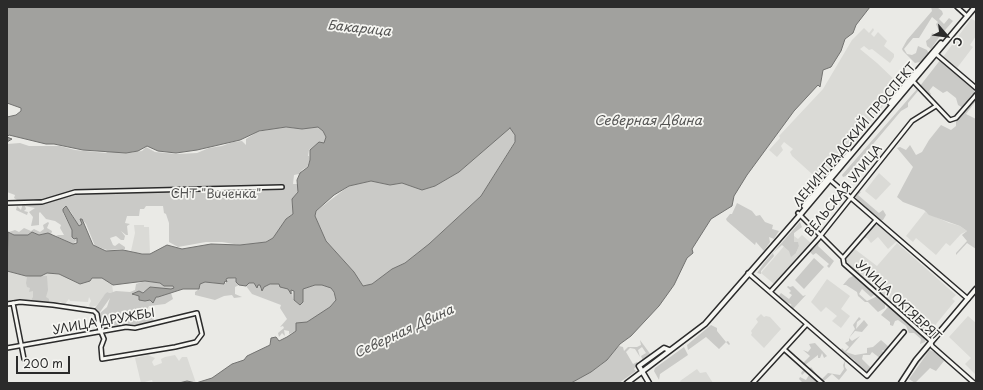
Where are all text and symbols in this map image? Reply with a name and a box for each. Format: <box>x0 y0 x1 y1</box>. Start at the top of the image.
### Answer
north arrow <box>927 16 967 56</box>
water label: Бакарица <box>326 18 392 40</box>
text: С <box>949 34 967 50</box>
street label: ЛЕНИНГРАДСКИЙ ПРОСПЕКТ <box>791 60 919 210</box>
water label: Северная Двина <box>594 113 702 129</box>
street label: ВЕЛЬСКАЯ УЛИЦА <box>802 142 886 240</box>
park label: СНТ "Виченка" <box>171 188 261 202</box>
street label: УЛИЦА ОКТЯБРЯТ <box>852 258 944 344</box>
water label: Северная Двина <box>352 302 456 362</box>
street label: УЛИЦА ДРУЖБЫ <box>52 306 156 338</box>
scale bar <box>18 348 72 374</box>
text: 200 m <box>23 354 63 372</box>

